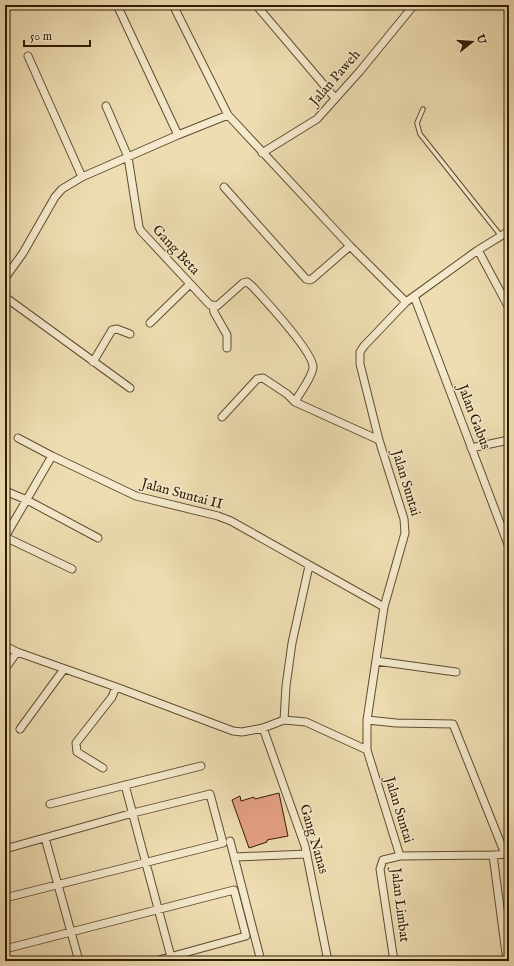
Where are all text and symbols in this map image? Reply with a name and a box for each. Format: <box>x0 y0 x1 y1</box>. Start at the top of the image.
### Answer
scale bar <box>24 22 90 48</box>
north arrow <box>452 22 492 62</box>
text: 50 m <box>30 29 52 44</box>
text: U <box>472 32 489 47</box>
street label: Jalan Paweh <box>304 46 365 111</box>
street label: Gang Beta <box>148 221 204 279</box>
street label: Jalan Gabus <box>453 380 495 452</box>
street label: Jalan Suntai <box>387 446 425 519</box>
street label: Jalan Suntai II <box>137 474 225 513</box>
street label: Jalan Suntai <box>380 773 418 846</box>
street label: Gang Nanas <box>295 802 333 876</box>
street label: Jalan Limbat <box>386 865 414 943</box>

